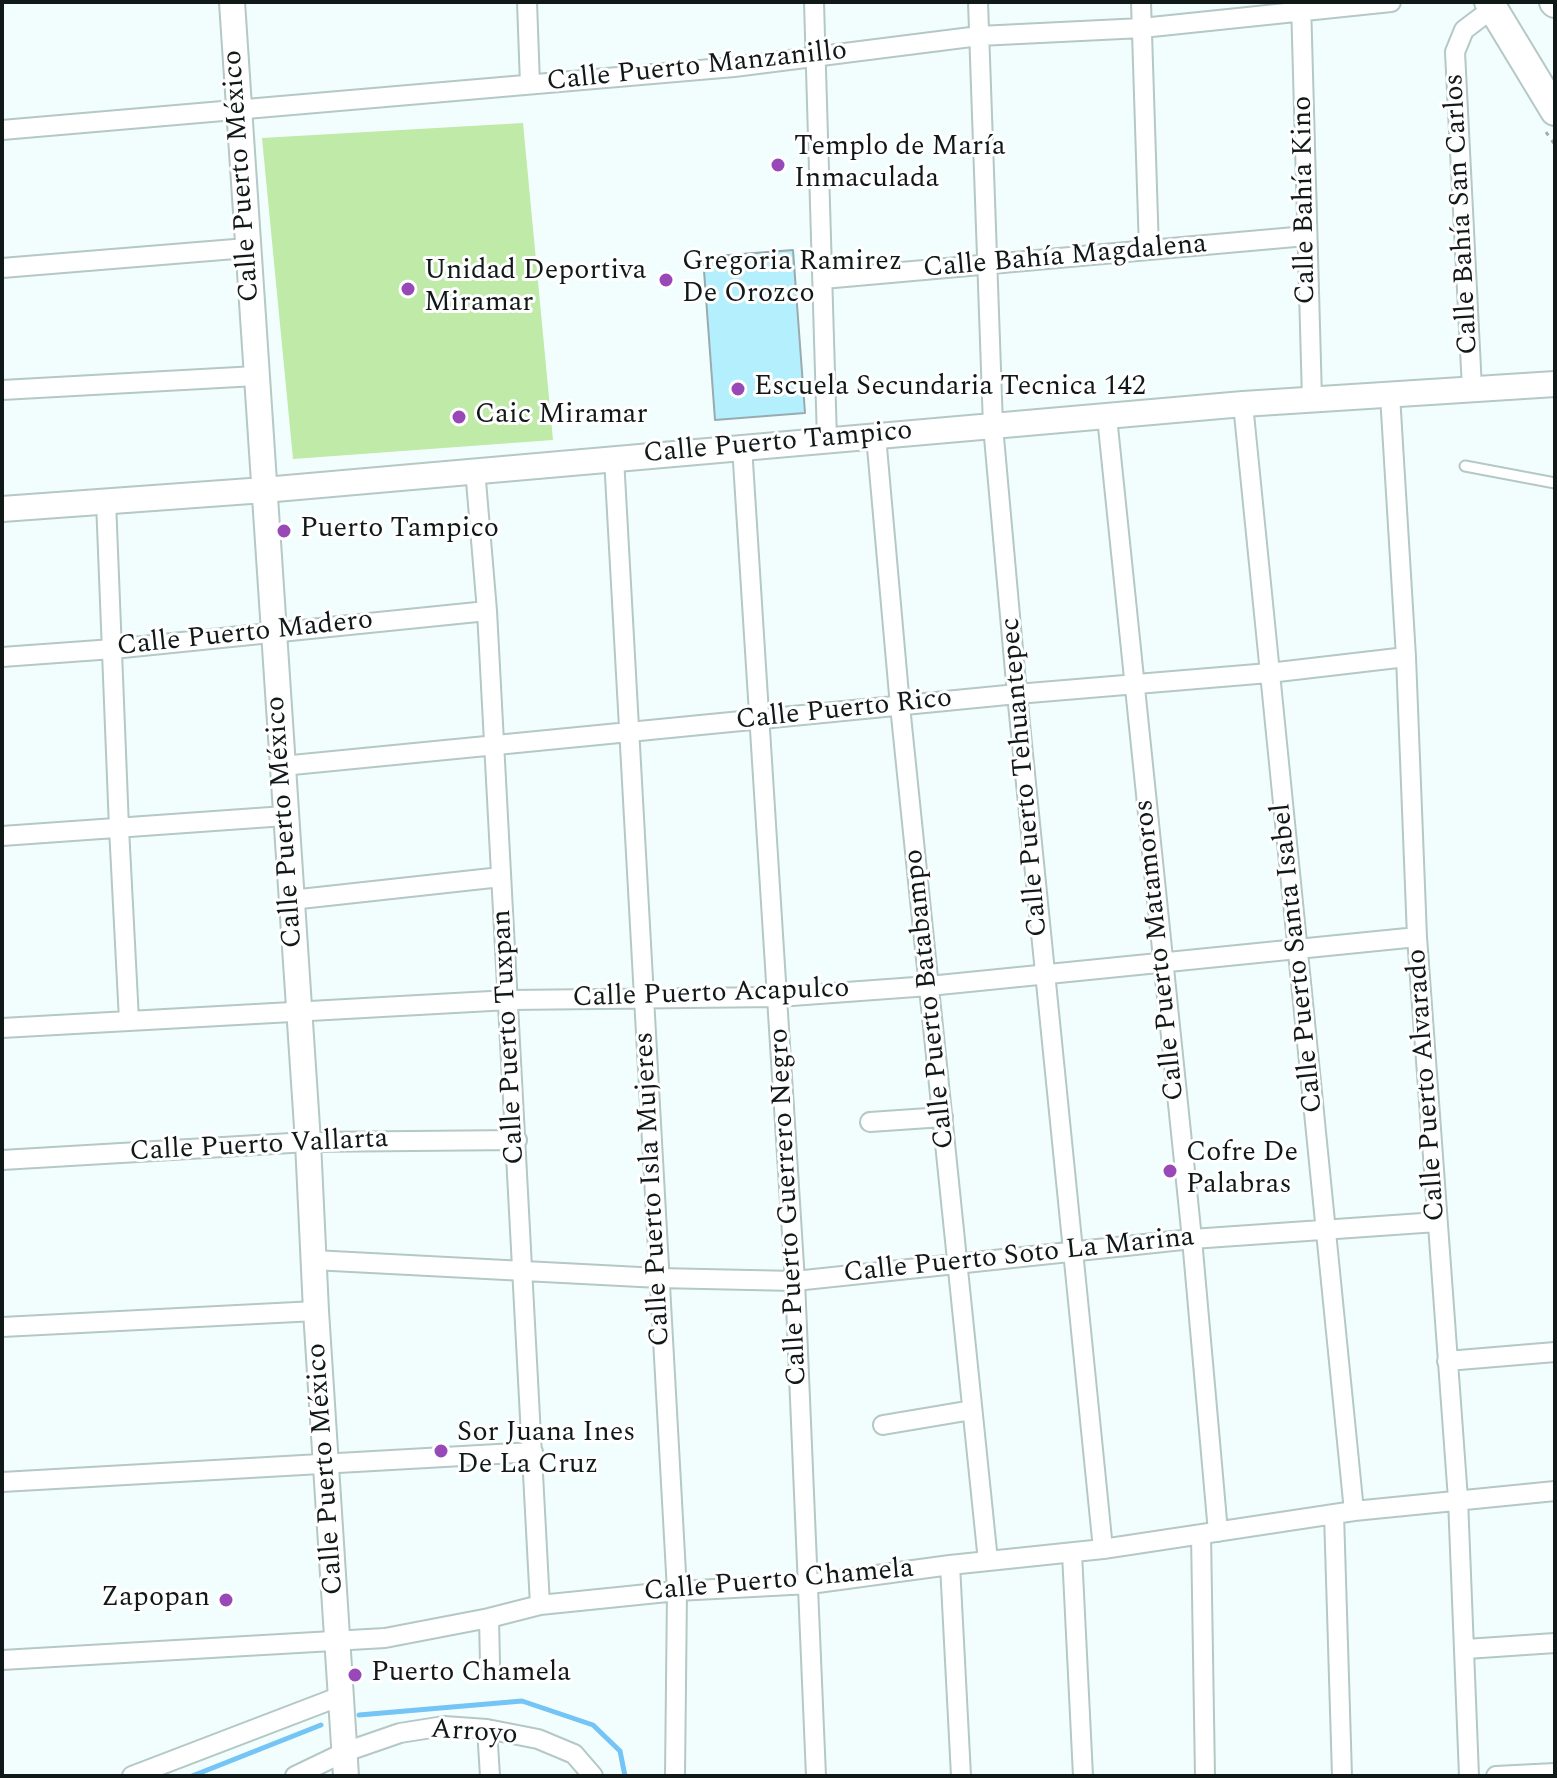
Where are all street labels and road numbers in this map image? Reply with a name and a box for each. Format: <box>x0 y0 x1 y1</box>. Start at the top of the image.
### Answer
street label: Calle Puerto Manzanillo <box>545 36 849 100</box>
street label: Calle Puerto México <box>217 49 269 303</box>
street label: Calle Bahía San Carlos <box>1439 73 1487 355</box>
street label: Calle Bahía Kino <box>1287 95 1325 305</box>
street label: Calle Bahía Magdalena <box>922 229 1208 287</box>
street label: Calle Puerto Tampico <box>642 416 914 472</box>
street label: Calle Puerto Madero <box>115 605 375 665</box>
street label: Calle Puerto Tehuantepec <box>995 616 1057 938</box>
street label: Calle Puerto Rico <box>734 683 954 739</box>
street label: Calle Puerto México <box>260 695 312 949</box>
street label: Calle Puerto Matamoros <box>1128 798 1194 1102</box>
street label: Calle Puerto Santa Isabel <box>1266 801 1332 1115</box>
street label: Calle Puerto Batabampo <box>899 847 963 1151</box>
street label: Calle Puerto Tuxpan <box>487 909 533 1165</box>
street label: Calle Puerto Alvarado <box>1402 948 1454 1222</box>
street label: Calle Puerto Acapulco <box>572 973 850 1017</box>
street label: Calle Puerto Guerrero Negro <box>764 1027 816 1387</box>
street label: Calle Puerto Isla Mujeres <box>629 1031 679 1347</box>
street label: Calle Puerto Vallarta <box>129 1123 389 1171</box>
street label: Calle Puerto Soto La Marina <box>842 1222 1196 1292</box>
street label: Calle Puerto México <box>301 1342 353 1596</box>
street label: Calle Puerto Chamela <box>643 1553 915 1611</box>
street label: Arroyo <box>429 1714 519 1754</box>

